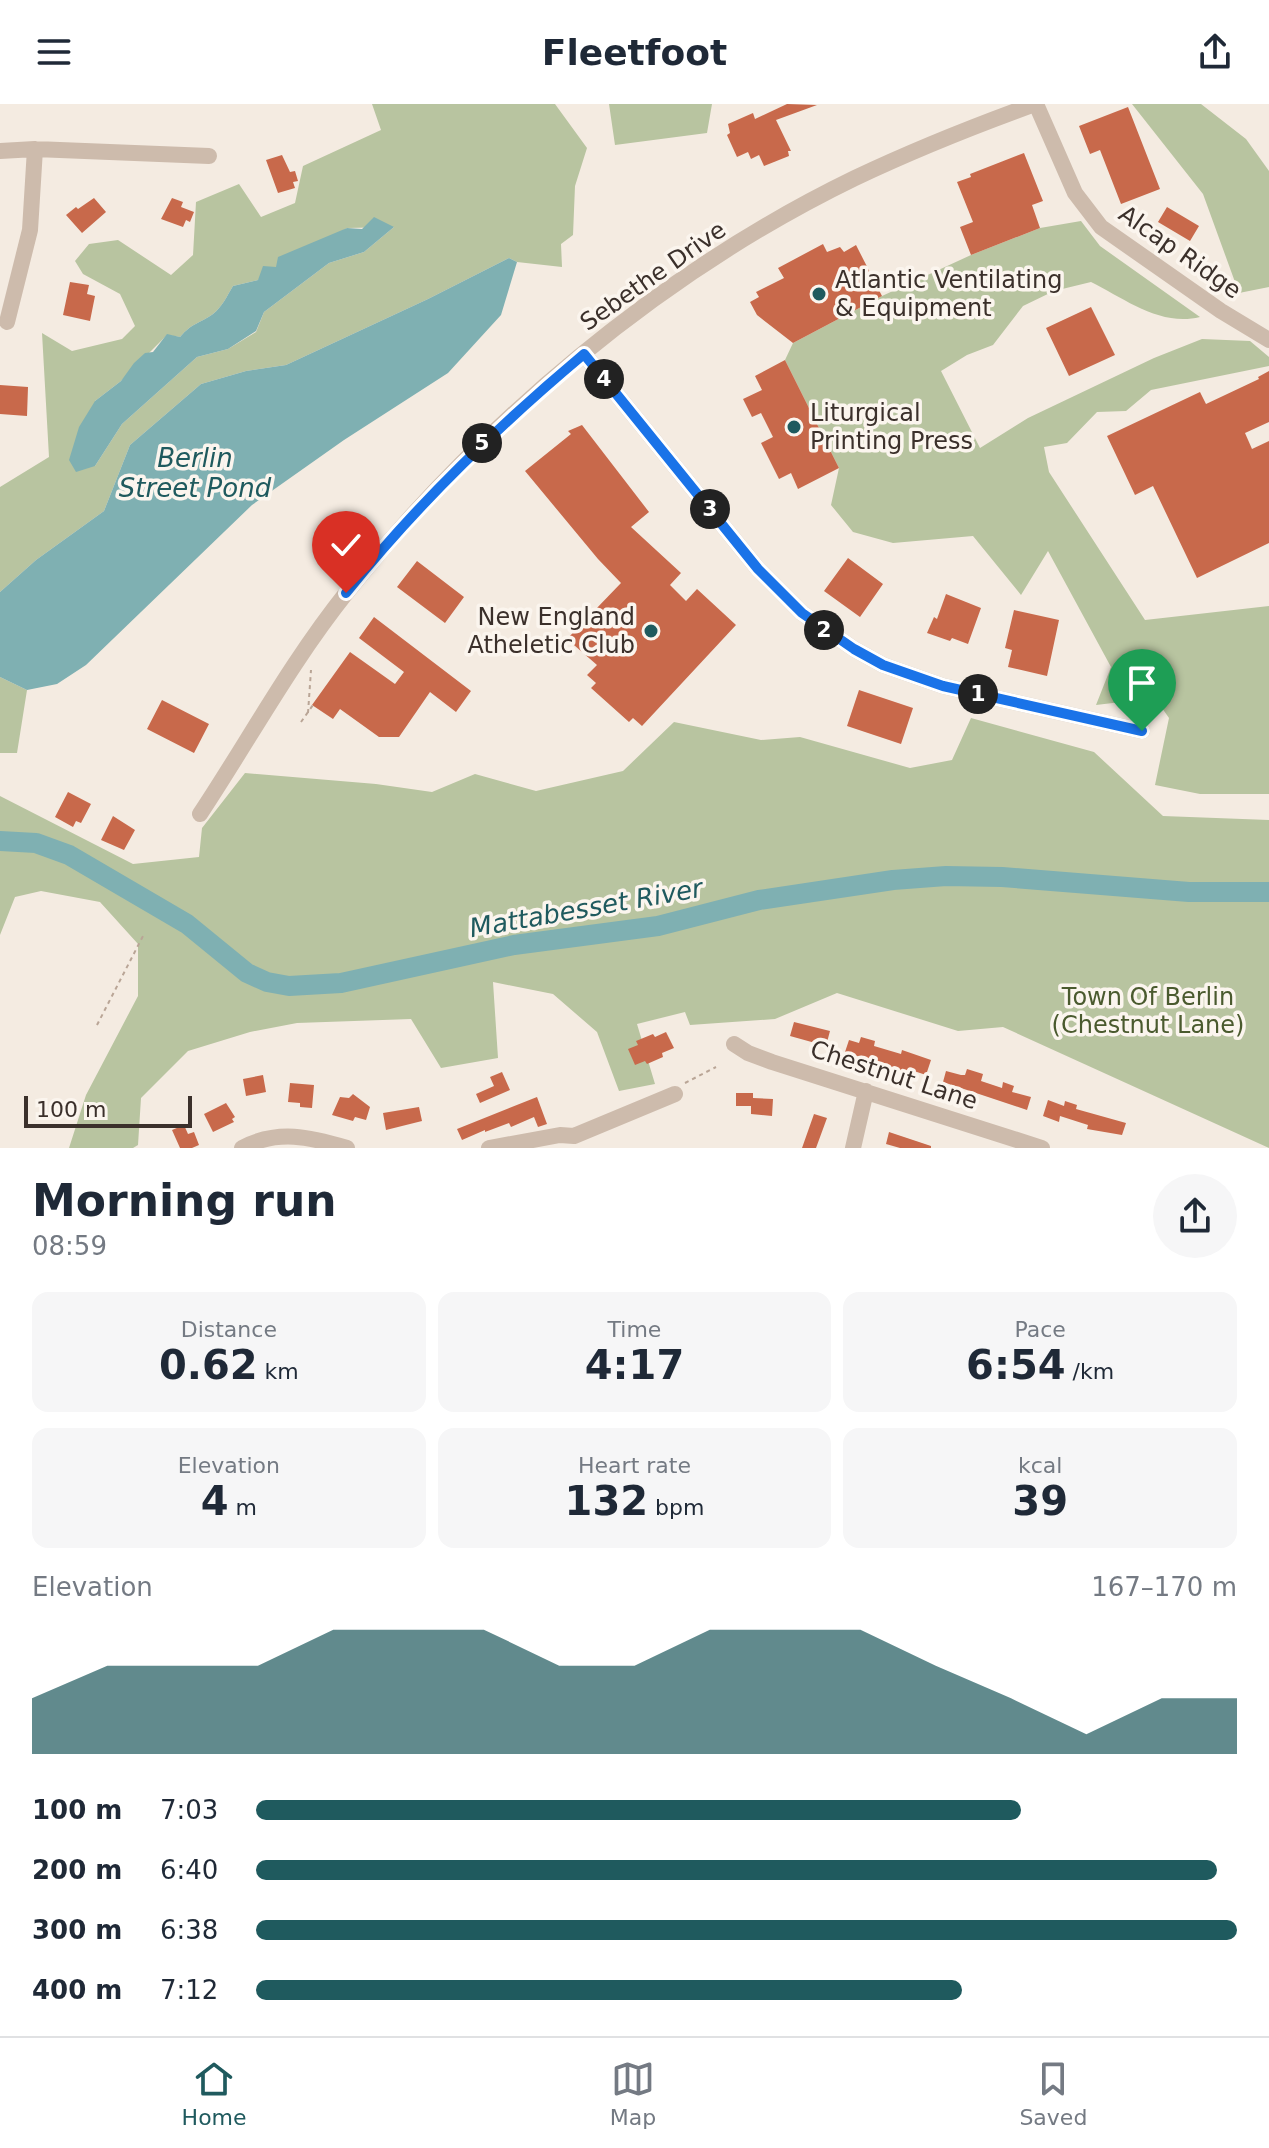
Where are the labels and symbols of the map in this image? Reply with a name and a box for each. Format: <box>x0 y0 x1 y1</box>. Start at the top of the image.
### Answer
street label: Alcap Ridge <box>1114 200 1246 304</box>
street label: Sebethe Drive <box>575 215 731 337</box>
place label: Atlantic Ventilating & Equipment <box>835 266 1062 322</box>
marker: Atlantic Ventilating & Equipment <box>810 285 828 303</box>
pin: 4 <box>584 359 624 399</box>
place label: Liturgical Printing Press <box>810 399 973 455</box>
marker: Liturgical Printing Press <box>785 418 803 436</box>
pin: 5 <box>462 423 502 463</box>
water label: Berlin Street Pond <box>119 443 272 503</box>
pin: 3 <box>690 489 730 529</box>
pin <box>312 511 380 593</box>
place label: New England Atheletic Club <box>467 603 635 659</box>
pin: 2 <box>804 610 844 650</box>
marker: New England Atheletic Club <box>642 622 660 640</box>
pin <box>1108 649 1176 731</box>
pin: 1 <box>958 674 998 714</box>
water label: Mattabesset River <box>467 872 707 943</box>
park label: Town Of Berlin (Chestnut Lane) <box>1052 983 1244 1039</box>
street label: Chestnut Lane <box>807 1035 981 1115</box>
scale bar <box>24 1092 192 1128</box>

